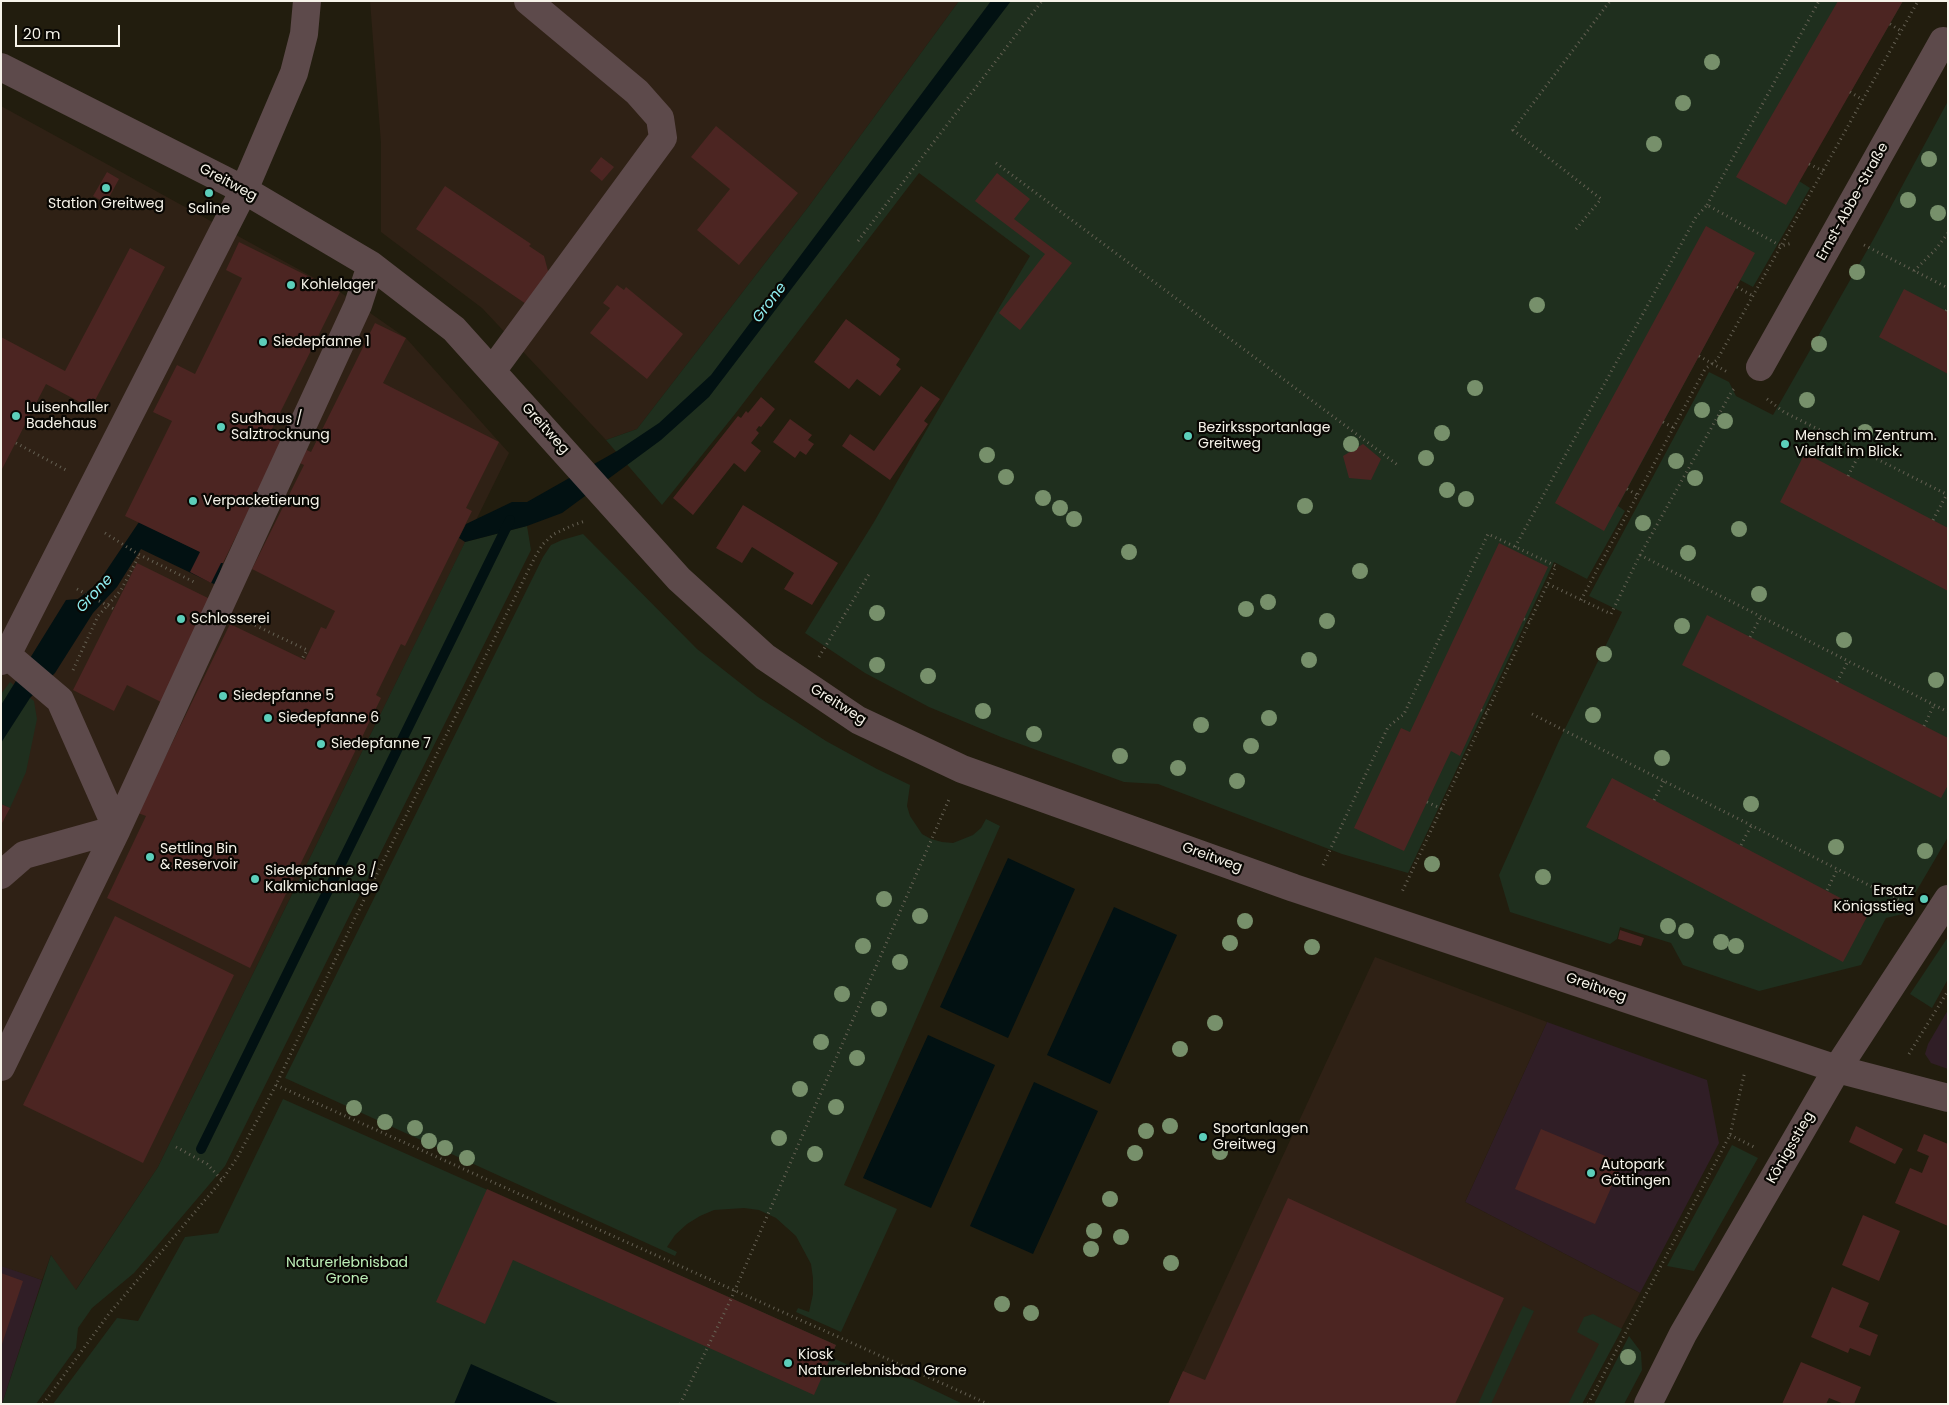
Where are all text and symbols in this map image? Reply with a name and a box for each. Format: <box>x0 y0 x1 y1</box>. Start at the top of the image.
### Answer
scale bar <box>18 15 122 47</box>
text: 20 m <box>23 23 61 44</box>
street label: Ernst-Abbe-Straße <box>1814 140 1892 264</box>
street label: Greitweg <box>196 161 260 205</box>
marker: Station Greitweg <box>100 182 112 194</box>
marker: Saline <box>203 187 215 199</box>
place label: Station Greitweg <box>48 196 164 212</box>
place label: Saline <box>188 201 230 217</box>
place label: Kohlelager <box>301 277 376 293</box>
marker: Kohlelager <box>285 279 297 291</box>
water label: Grone <box>749 279 791 327</box>
place label: Siedepfanne 1 <box>273 334 370 350</box>
marker: Siedepfanne 1 <box>257 336 269 348</box>
place label: Luisenhaller Badehaus <box>26 400 109 432</box>
street label: Greitweg <box>518 400 572 458</box>
marker: Luisenhaller Badehaus <box>10 410 22 422</box>
place label: Sudhaus / Salztrocknung <box>231 411 330 444</box>
place label: Bezirkssportanlage Greitweg <box>1198 420 1330 452</box>
marker: Sudhaus / Salztrocknung <box>215 421 227 433</box>
place label: Mensch im Zentrum. Vielfalt im Blick. <box>1795 428 1937 461</box>
marker: Bezirkssportanlage Greitweg <box>1182 430 1194 442</box>
marker: Mensch im Zentrum. Vielfalt im Blick. <box>1779 438 1791 450</box>
place label: Verpacketierung <box>203 493 320 509</box>
marker: Verpacketierung <box>187 495 199 507</box>
water label: Grone <box>73 571 117 617</box>
place label: Schlosserei <box>191 611 270 627</box>
marker: Schlosserei <box>175 613 187 625</box>
street label: Greitweg <box>807 681 869 729</box>
place label: Siedepfanne 5 <box>233 688 334 704</box>
marker: Siedepfanne 5 <box>217 690 229 702</box>
place label: Siedepfanne 6 <box>278 710 379 726</box>
marker: Siedepfanne 6 <box>262 712 274 724</box>
place label: Siedepfanne 7 <box>331 736 431 752</box>
marker: Siedepfanne 7 <box>315 738 327 750</box>
street label: Greitweg <box>1180 839 1244 877</box>
place label: Settling Bin & Reservoir <box>160 841 238 874</box>
marker: Settling Bin & Reservoir <box>144 851 156 863</box>
place label: Siedepfanne 8 / Kalkmichanlage <box>265 863 378 896</box>
marker: Siedepfanne 8 / Kalkmichanlage <box>249 873 261 885</box>
place label: Ersatz Königsstieg <box>1833 883 1914 916</box>
marker: Ersatz Königsstieg <box>1918 893 1930 905</box>
street label: Greitweg <box>1564 970 1628 1006</box>
street label: Königsstieg <box>1764 1109 1818 1187</box>
place label: Sportanlagen Greitweg <box>1213 1121 1308 1154</box>
marker: Sportanlagen Greitweg <box>1197 1131 1209 1143</box>
place label: Autopark Göttingen <box>1601 1157 1671 1190</box>
marker: Autopark Göttingen <box>1585 1167 1597 1179</box>
park label: Naturerlebnisbad Grone <box>286 1255 408 1288</box>
place label: Kiosk Naturerlebnisbad Grone <box>798 1347 967 1380</box>
marker: Kiosk Naturerlebnisbad Grone <box>782 1357 794 1369</box>

